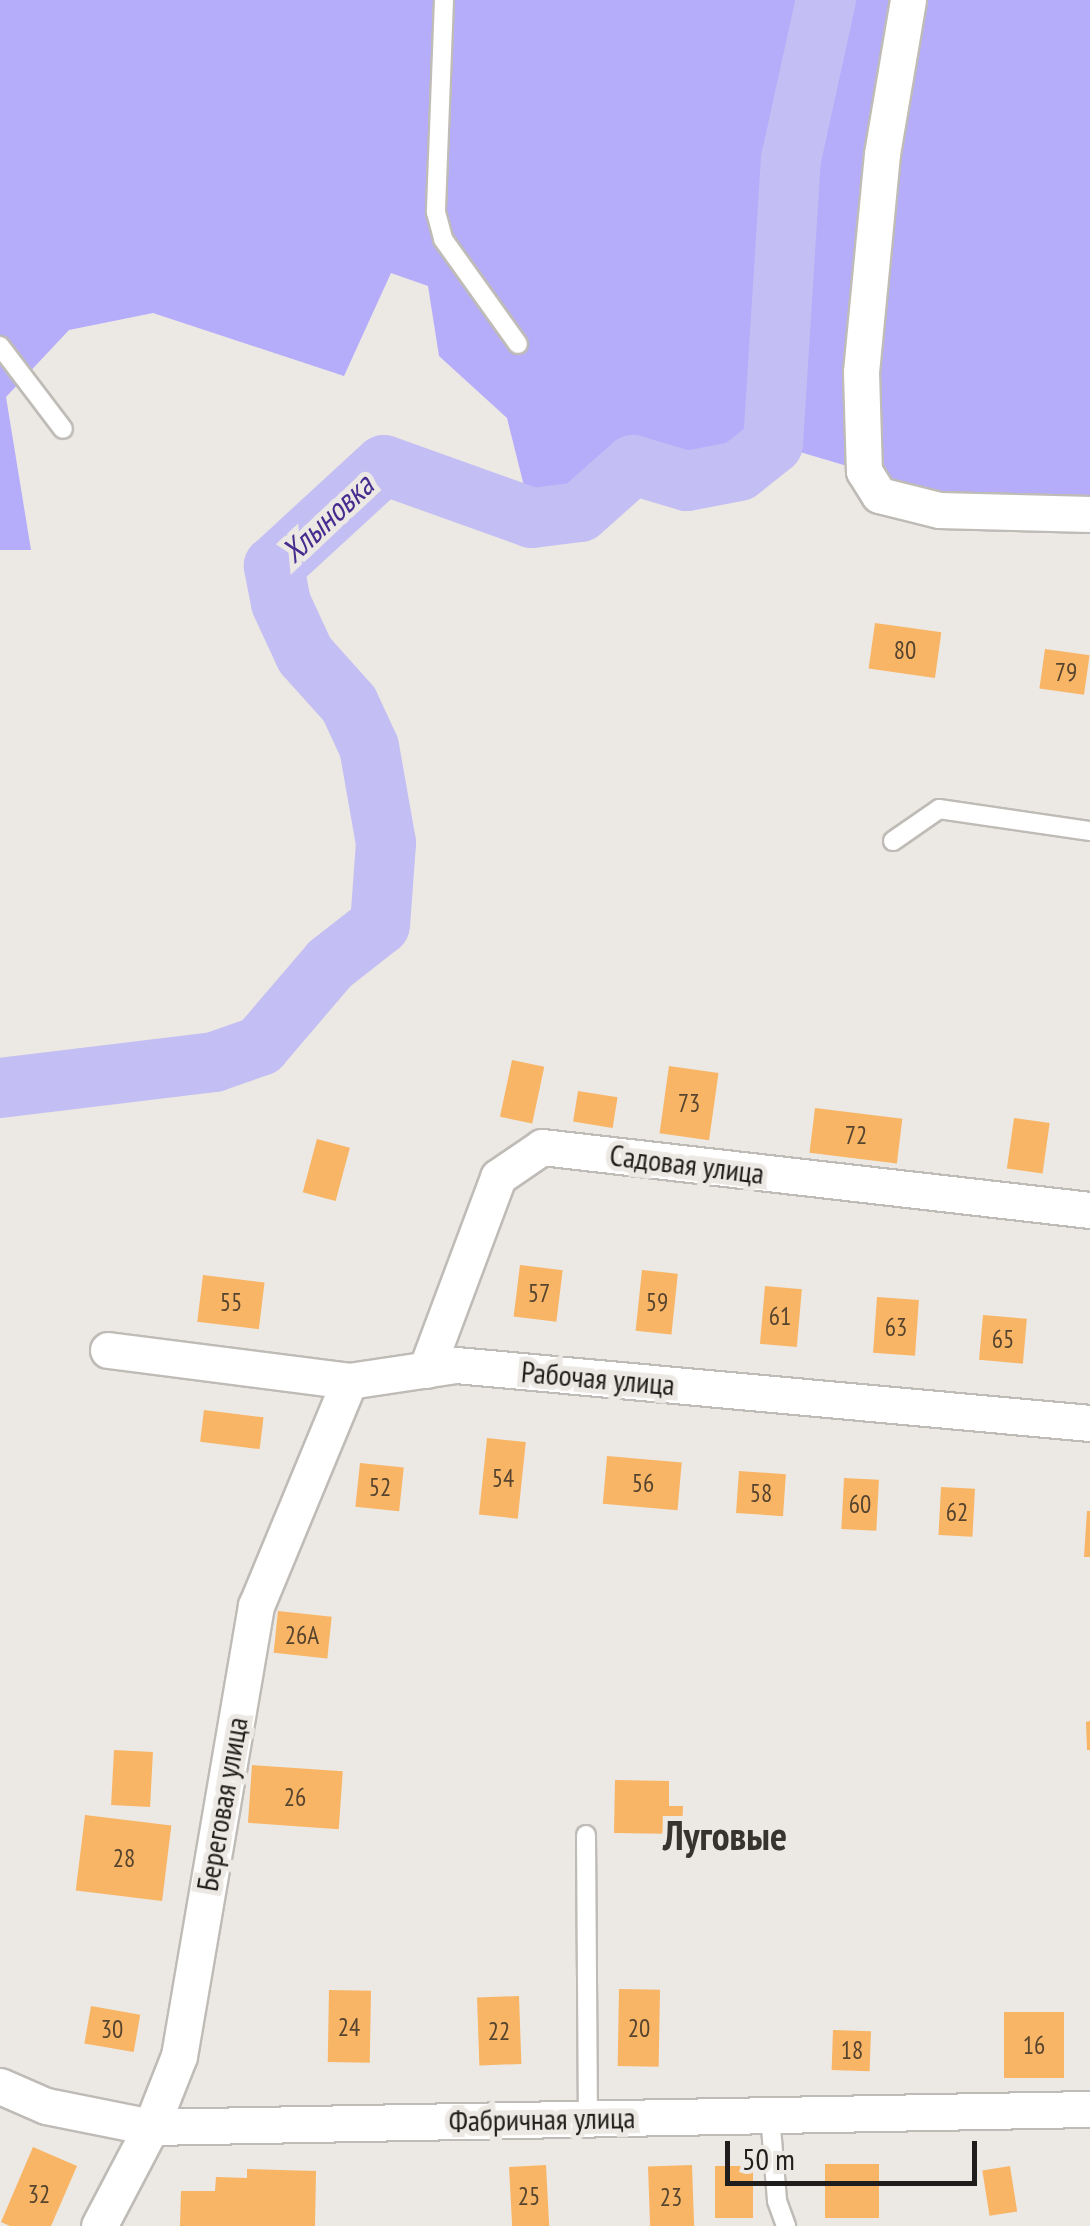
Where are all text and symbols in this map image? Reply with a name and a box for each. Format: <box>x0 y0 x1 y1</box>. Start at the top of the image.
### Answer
water label: Хлыновка <box>273 466 381 570</box>
house number: 80 <box>894 635 916 665</box>
house number: 79 <box>1055 657 1077 687</box>
house number: 73 <box>678 1088 700 1118</box>
house number: 72 <box>845 1120 867 1150</box>
street label: Садовая улица <box>608 1137 766 1191</box>
house number: 57 <box>528 1278 550 1308</box>
house number: 55 <box>220 1287 242 1317</box>
house number: 59 <box>646 1287 668 1317</box>
house number: 61 <box>769 1301 791 1331</box>
house number: 63 <box>885 1312 907 1342</box>
house number: 65 <box>992 1324 1014 1354</box>
street label: Рабочая улица <box>520 1353 676 1403</box>
house number: 54 <box>492 1463 514 1493</box>
house number: 56 <box>632 1468 654 1498</box>
house number: 52 <box>369 1472 391 1502</box>
house number: 58 <box>750 1478 772 1508</box>
house number: 60 <box>849 1489 871 1519</box>
house number: 62 <box>946 1497 968 1527</box>
house number: 26А <box>285 1620 319 1650</box>
street label: Береговая улица <box>189 1714 255 1894</box>
house number: 26 <box>284 1782 306 1812</box>
district label: Луговые <box>663 1811 787 1859</box>
house number: 28 <box>113 1843 135 1873</box>
house number: 24 <box>338 2012 360 2042</box>
house number: 20 <box>628 2013 650 2043</box>
house number: 30 <box>101 2014 123 2044</box>
house number: 22 <box>488 2016 510 2046</box>
house number: 16 <box>1023 2030 1045 2060</box>
house number: 18 <box>841 2035 863 2065</box>
street label: Фабричная улица <box>448 2099 636 2139</box>
scale bar <box>730 2121 982 2183</box>
text: 50 m <box>742 2139 795 2178</box>
house number: 32 <box>28 2179 50 2209</box>
house number: 25 <box>518 2181 540 2211</box>
house number: 23 <box>660 2182 682 2212</box>

